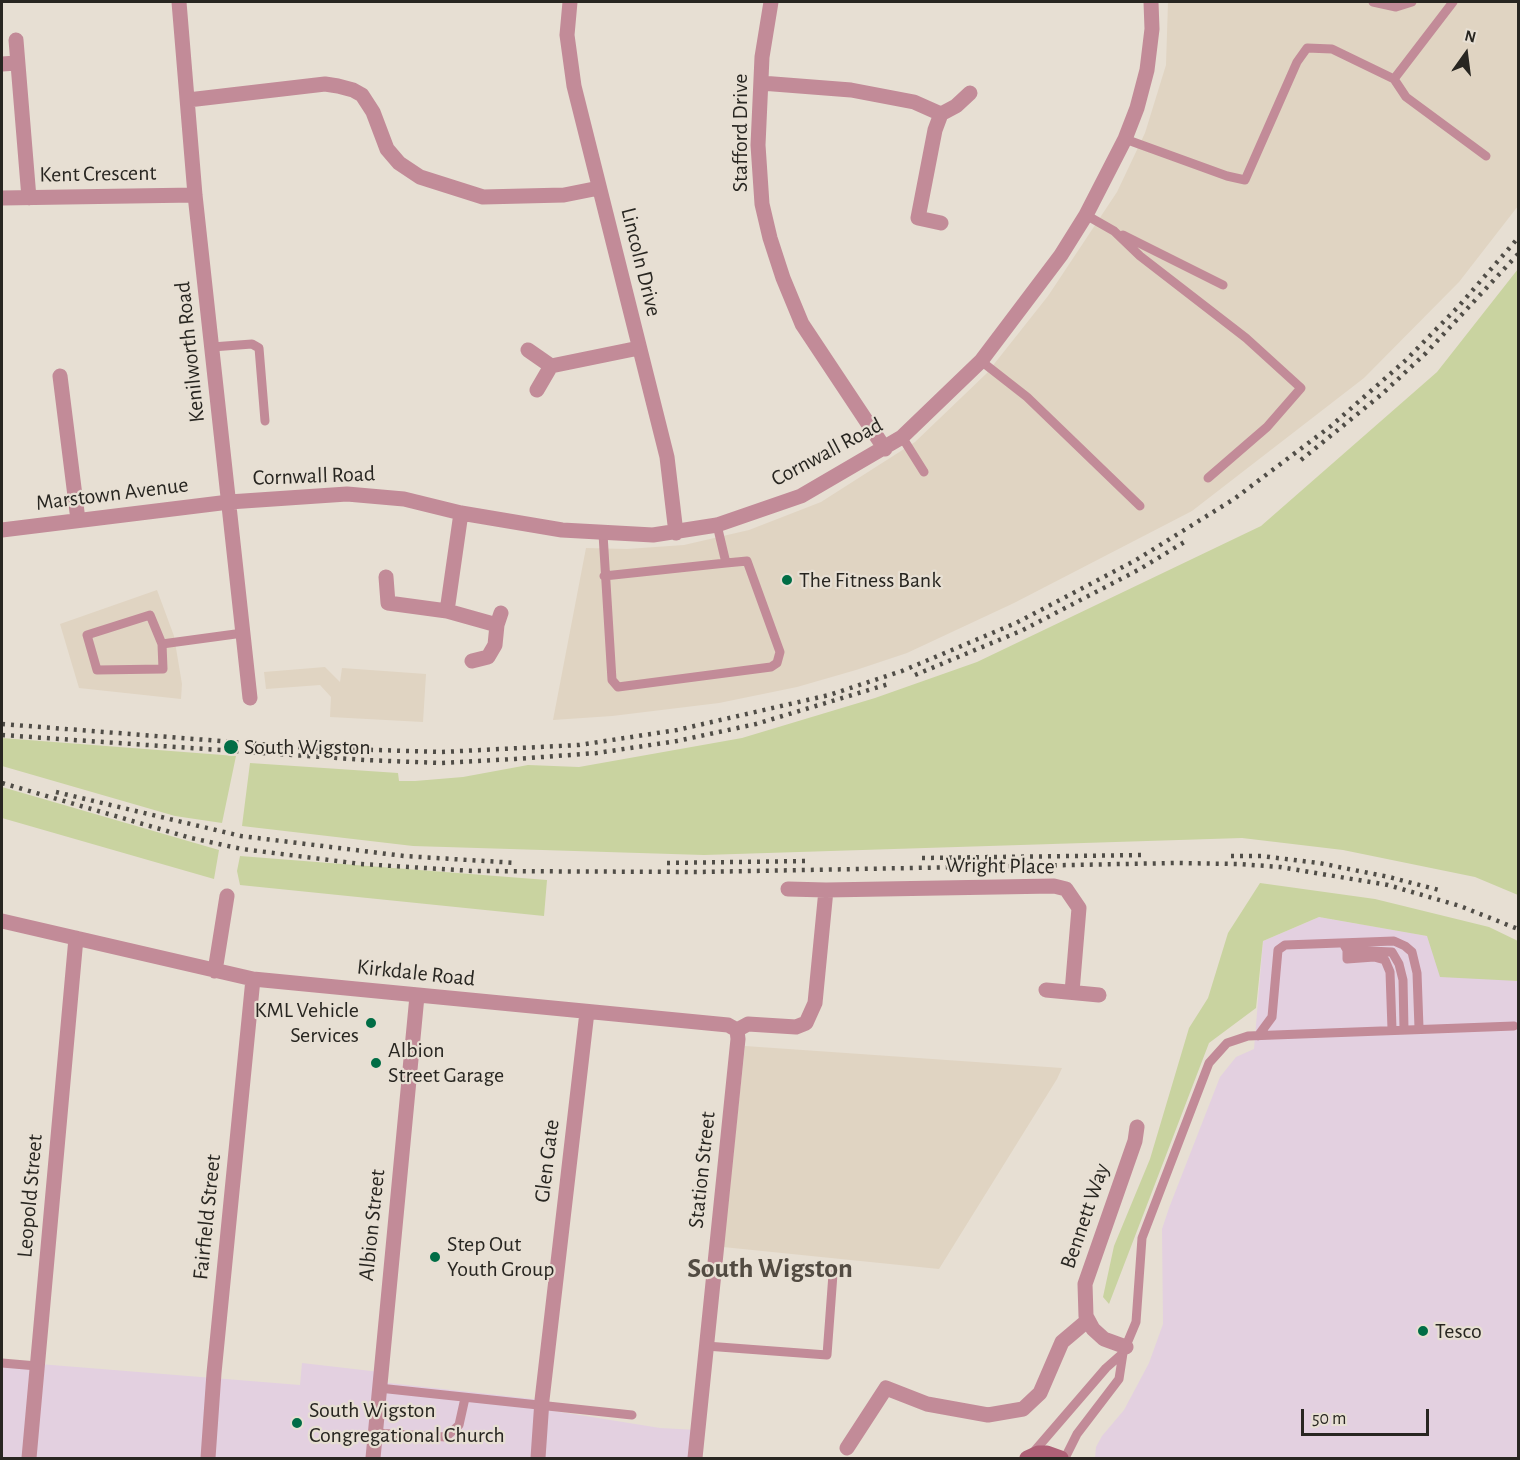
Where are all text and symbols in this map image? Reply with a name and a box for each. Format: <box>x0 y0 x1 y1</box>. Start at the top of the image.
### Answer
north arrow <box>1436 24 1496 84</box>
text: N <box>1463 27 1478 46</box>
street label: Stafford Drive <box>727 74 753 192</box>
street label: Kent Crescent <box>39 160 157 188</box>
street label: Lincoln Drive <box>615 205 667 319</box>
street label: Kenilworth Road <box>169 280 211 424</box>
street label: Cornwall Road <box>767 412 887 492</box>
street label: Cornwall Road <box>252 461 376 491</box>
street label: Marstown Avenue <box>34 472 190 516</box>
place label: The Fitness Bank <box>799 567 941 593</box>
marker: The Fitness Bank <box>780 573 794 587</box>
place label: South Wigston <box>244 734 371 760</box>
marker: South Wigston <box>222 738 240 756</box>
street label: Wright Place <box>945 852 1055 880</box>
street label: Kirkdale Road <box>356 954 476 992</box>
place label: KML Vehicle Services <box>254 997 359 1048</box>
marker: KML Vehicle Services <box>364 1016 378 1030</box>
place label: Albion Street Garage <box>388 1037 504 1088</box>
marker: Albion Street Garage <box>369 1056 383 1070</box>
street label: Station Street <box>683 1110 721 1230</box>
street label: Glen Gate <box>529 1118 565 1204</box>
street label: Leopold Street <box>11 1133 49 1259</box>
street label: Fairfield Street <box>187 1153 227 1281</box>
street label: Bennett Way <box>1055 1160 1115 1272</box>
street label: Albion Street <box>353 1168 391 1282</box>
place label: Step Out Youth Group <box>447 1231 554 1282</box>
marker: Step Out Youth Group <box>428 1250 442 1264</box>
district label: South Wigston <box>687 1252 853 1286</box>
place label: Tesco <box>1435 1318 1482 1344</box>
marker: Tesco <box>1416 1324 1430 1338</box>
place label: South Wigston Congregational Church <box>309 1397 505 1448</box>
scale bar <box>1304 1397 1432 1435</box>
text: 50 m <box>1312 1410 1346 1428</box>
marker: South Wigston Congregational Church <box>290 1416 304 1430</box>

